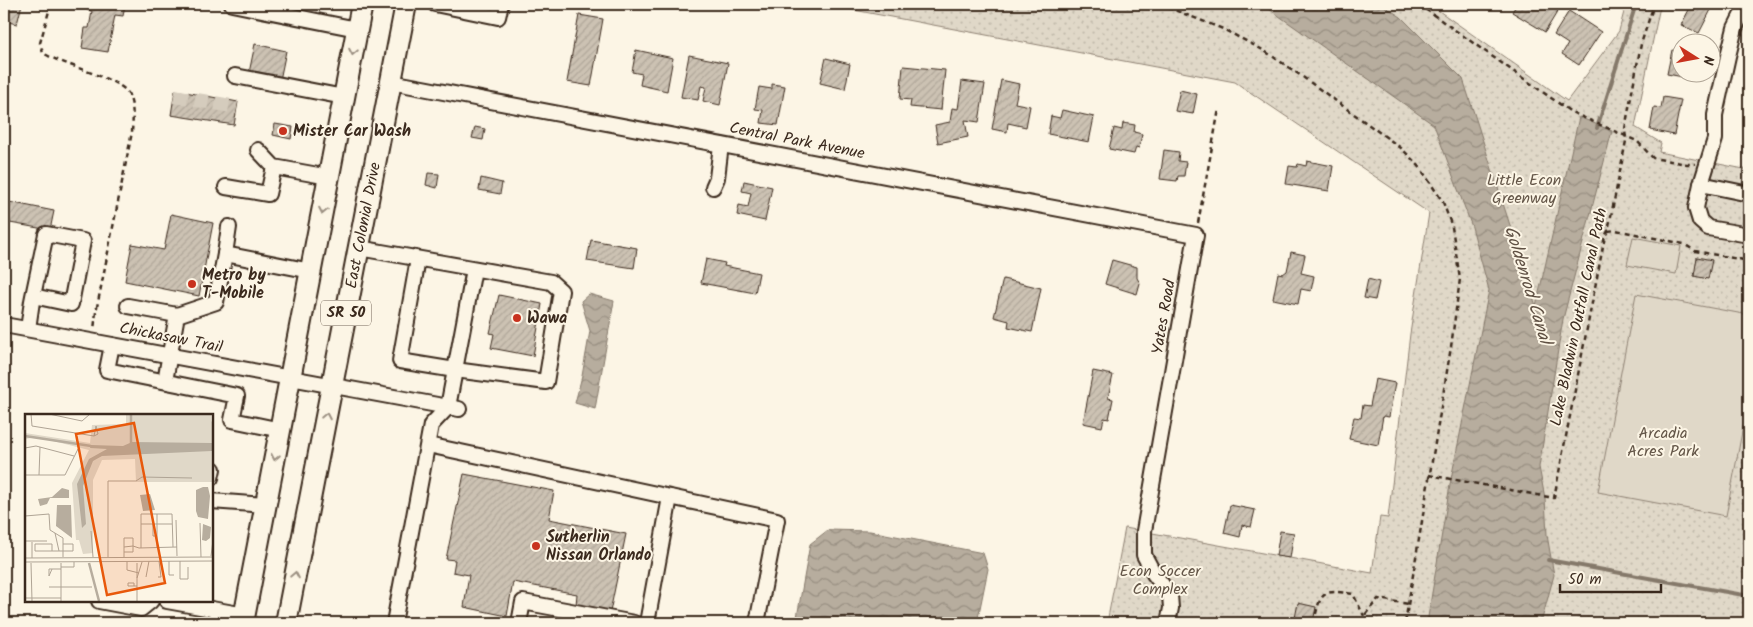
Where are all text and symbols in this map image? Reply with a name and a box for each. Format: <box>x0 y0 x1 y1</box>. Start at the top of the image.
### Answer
north arrow <box>1670 32 1720 82</box>
one-way arrow <box>348 47 358 56</box>
text: N <box>1696 54 1719 67</box>
street label: Central Park Avenue <box>727 116 867 166</box>
place label: Mister Car Wash <box>293 119 411 144</box>
marker: Mister Car Wash <box>277 125 289 137</box>
street label: East Colonial Drive <box>339 160 388 291</box>
park label: Little Econ Greenway <box>1487 168 1561 211</box>
street label: Lake Bladwin Outfall Canal Path <box>1544 206 1614 428</box>
one-way arrow <box>318 207 328 216</box>
water label: Goldenrod Canal <box>1495 222 1560 351</box>
place label: Metro by T-Mobile <box>202 263 266 306</box>
street label: Yates Road <box>1145 277 1183 356</box>
marker: Metro by T-Mobile <box>186 278 198 290</box>
road number: SR 50 <box>321 300 371 326</box>
place label: Wawa <box>527 306 567 331</box>
marker: Wawa <box>511 312 523 324</box>
street label: Chickasaw Trail <box>117 316 225 360</box>
one-way arrow <box>321 412 331 420</box>
inset map <box>25 414 212 602</box>
park label: Arcadia Acres Park <box>1627 421 1699 464</box>
one-way arrow <box>271 452 281 461</box>
place label: Sutherlin Nissan Orlando <box>546 525 651 568</box>
marker: Sutherlin Nissan Orlando <box>530 540 542 552</box>
park label: Econ Soccer Complex <box>1119 559 1202 602</box>
scale bar <box>1560 562 1662 594</box>
text: 50 m <box>1568 568 1602 592</box>
one-way arrow <box>289 571 300 580</box>

